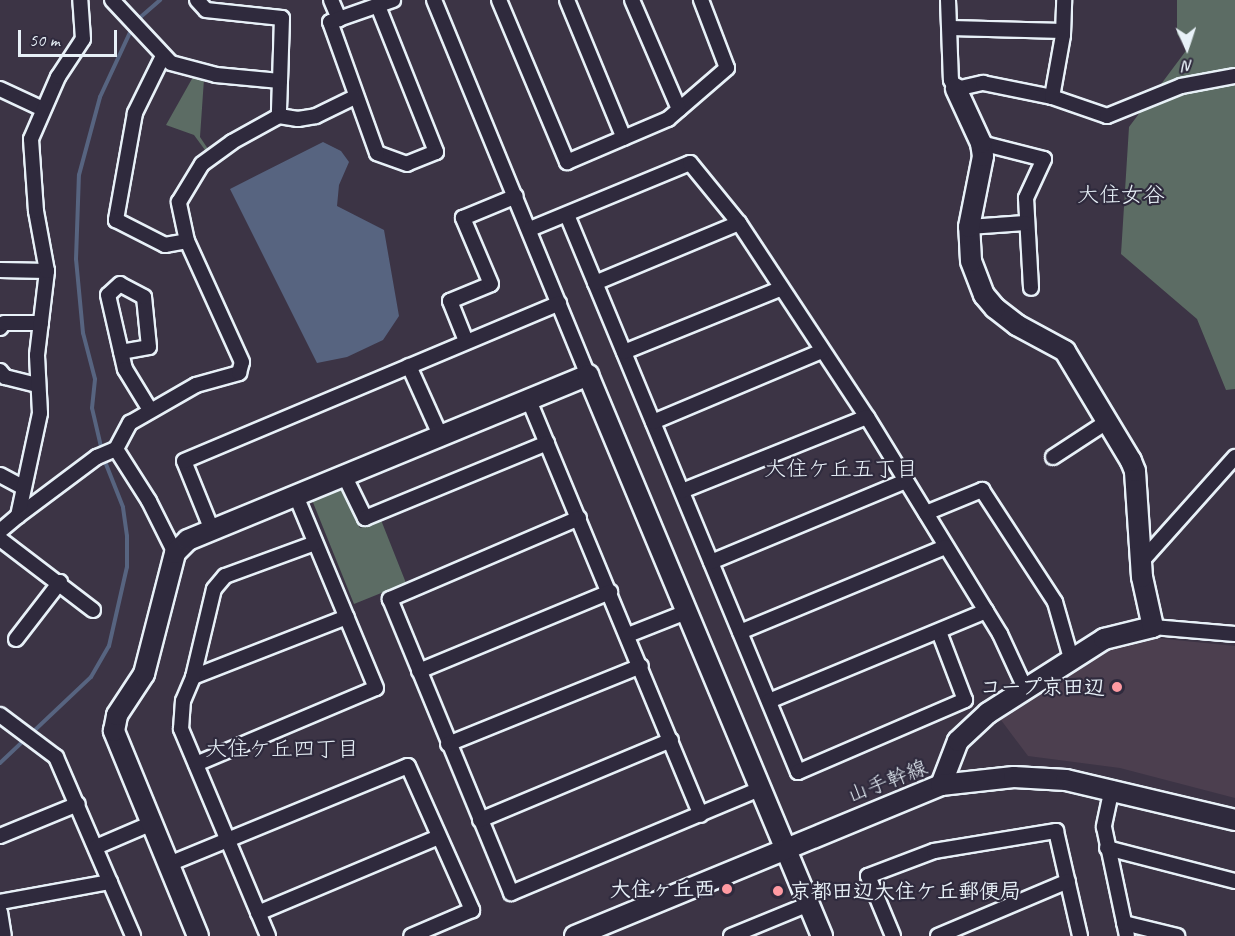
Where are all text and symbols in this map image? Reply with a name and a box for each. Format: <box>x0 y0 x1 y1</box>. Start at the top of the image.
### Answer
scale bar <box>21 18 120 56</box>
north arrow <box>1157 18 1217 78</box>
text: 50 m <box>29 29 60 51</box>
text: N <box>1182 56 1193 76</box>
district label: 大住女谷 <box>1077 183 1165 209</box>
district label: 大住ケ丘五丁目 <box>764 457 918 483</box>
place label: コープ京田辺 <box>979 674 1105 700</box>
marker: コープ京田辺 <box>1110 680 1124 694</box>
district label: 大住ケ丘四丁目 <box>205 737 359 763</box>
street label: 山手幹線 <box>843 754 931 808</box>
place label: 大住ヶ丘西 <box>610 876 715 902</box>
place label: 京都田辺大住ケ丘郵便局 <box>790 878 1021 904</box>
marker: 大住ヶ丘西 <box>720 882 734 896</box>
marker: 京都田辺大住ケ丘郵便局 <box>771 884 785 898</box>

